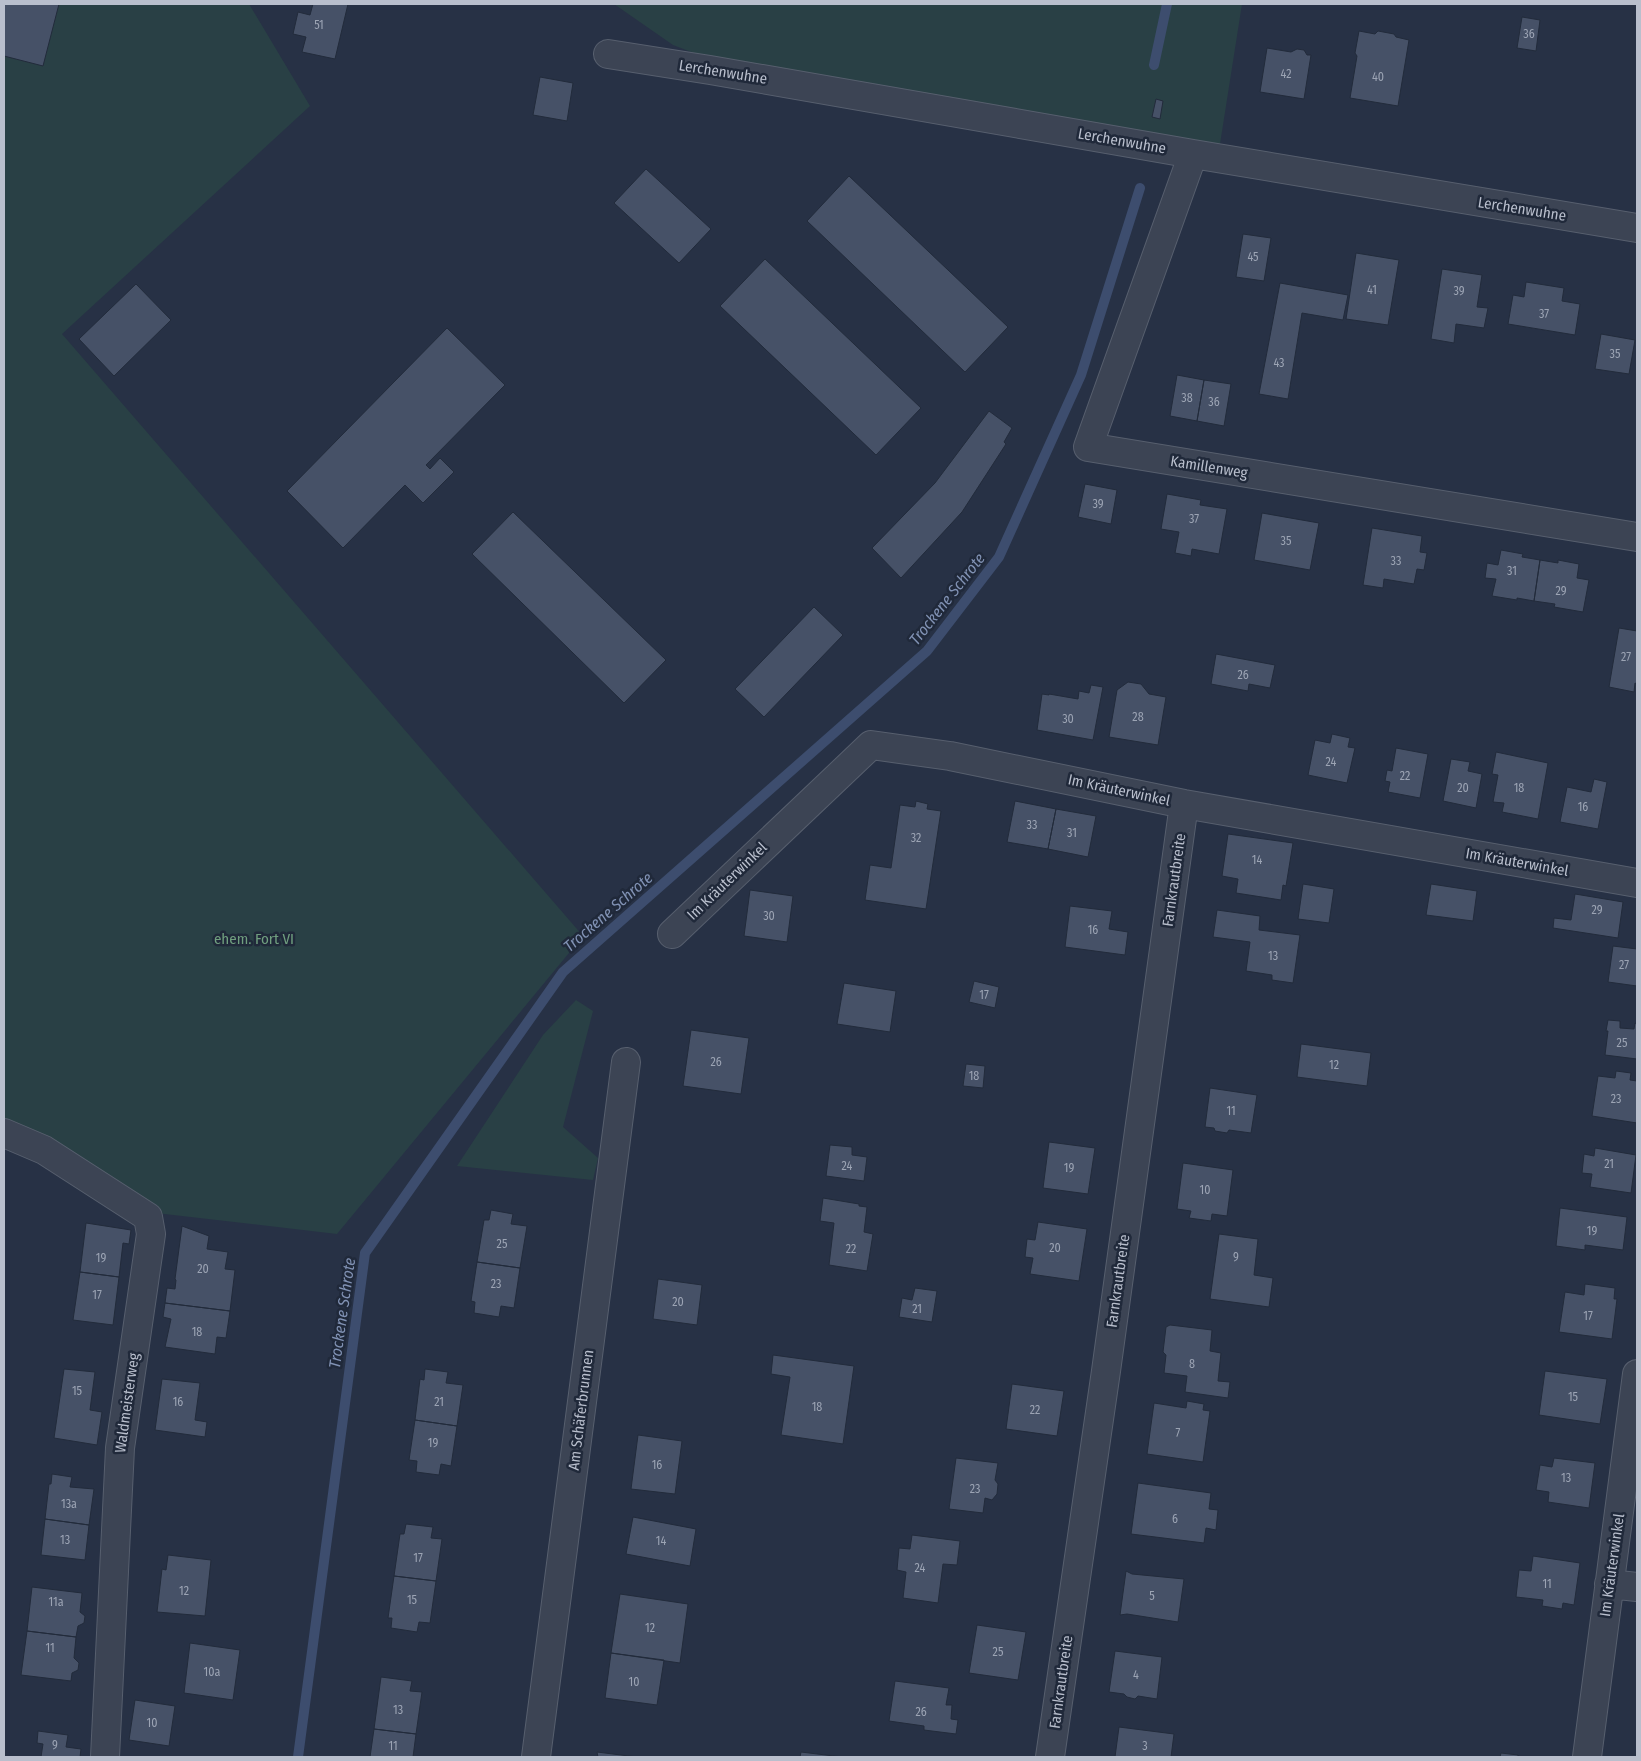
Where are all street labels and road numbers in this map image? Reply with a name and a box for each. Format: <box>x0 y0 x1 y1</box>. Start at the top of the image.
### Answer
street label: Lerchenwuhne <box>678 56 768 88</box>
street label: Lerchenwuhne <box>1077 124 1167 158</box>
street label: Lerchenwuhne <box>1477 193 1567 225</box>
street label: Kamillenweg <box>1169 452 1249 482</box>
street label: Im Kräuterwinkel <box>1066 770 1172 810</box>
street label: Farnkrautbreite <box>1159 832 1189 928</box>
street label: Im Kräuterwinkel <box>683 838 771 924</box>
street label: Im Kräuterwinkel <box>1464 844 1570 880</box>
street label: Farnkrautbreite <box>1103 1233 1133 1329</box>
street label: Am Schäferbrunnen <box>565 1349 597 1471</box>
street label: Waldmeisterweg <box>111 1352 143 1454</box>
street label: Im Kräuterwinkel <box>1596 1512 1628 1618</box>
street label: Farnkrautbreite <box>1046 1634 1076 1730</box>

